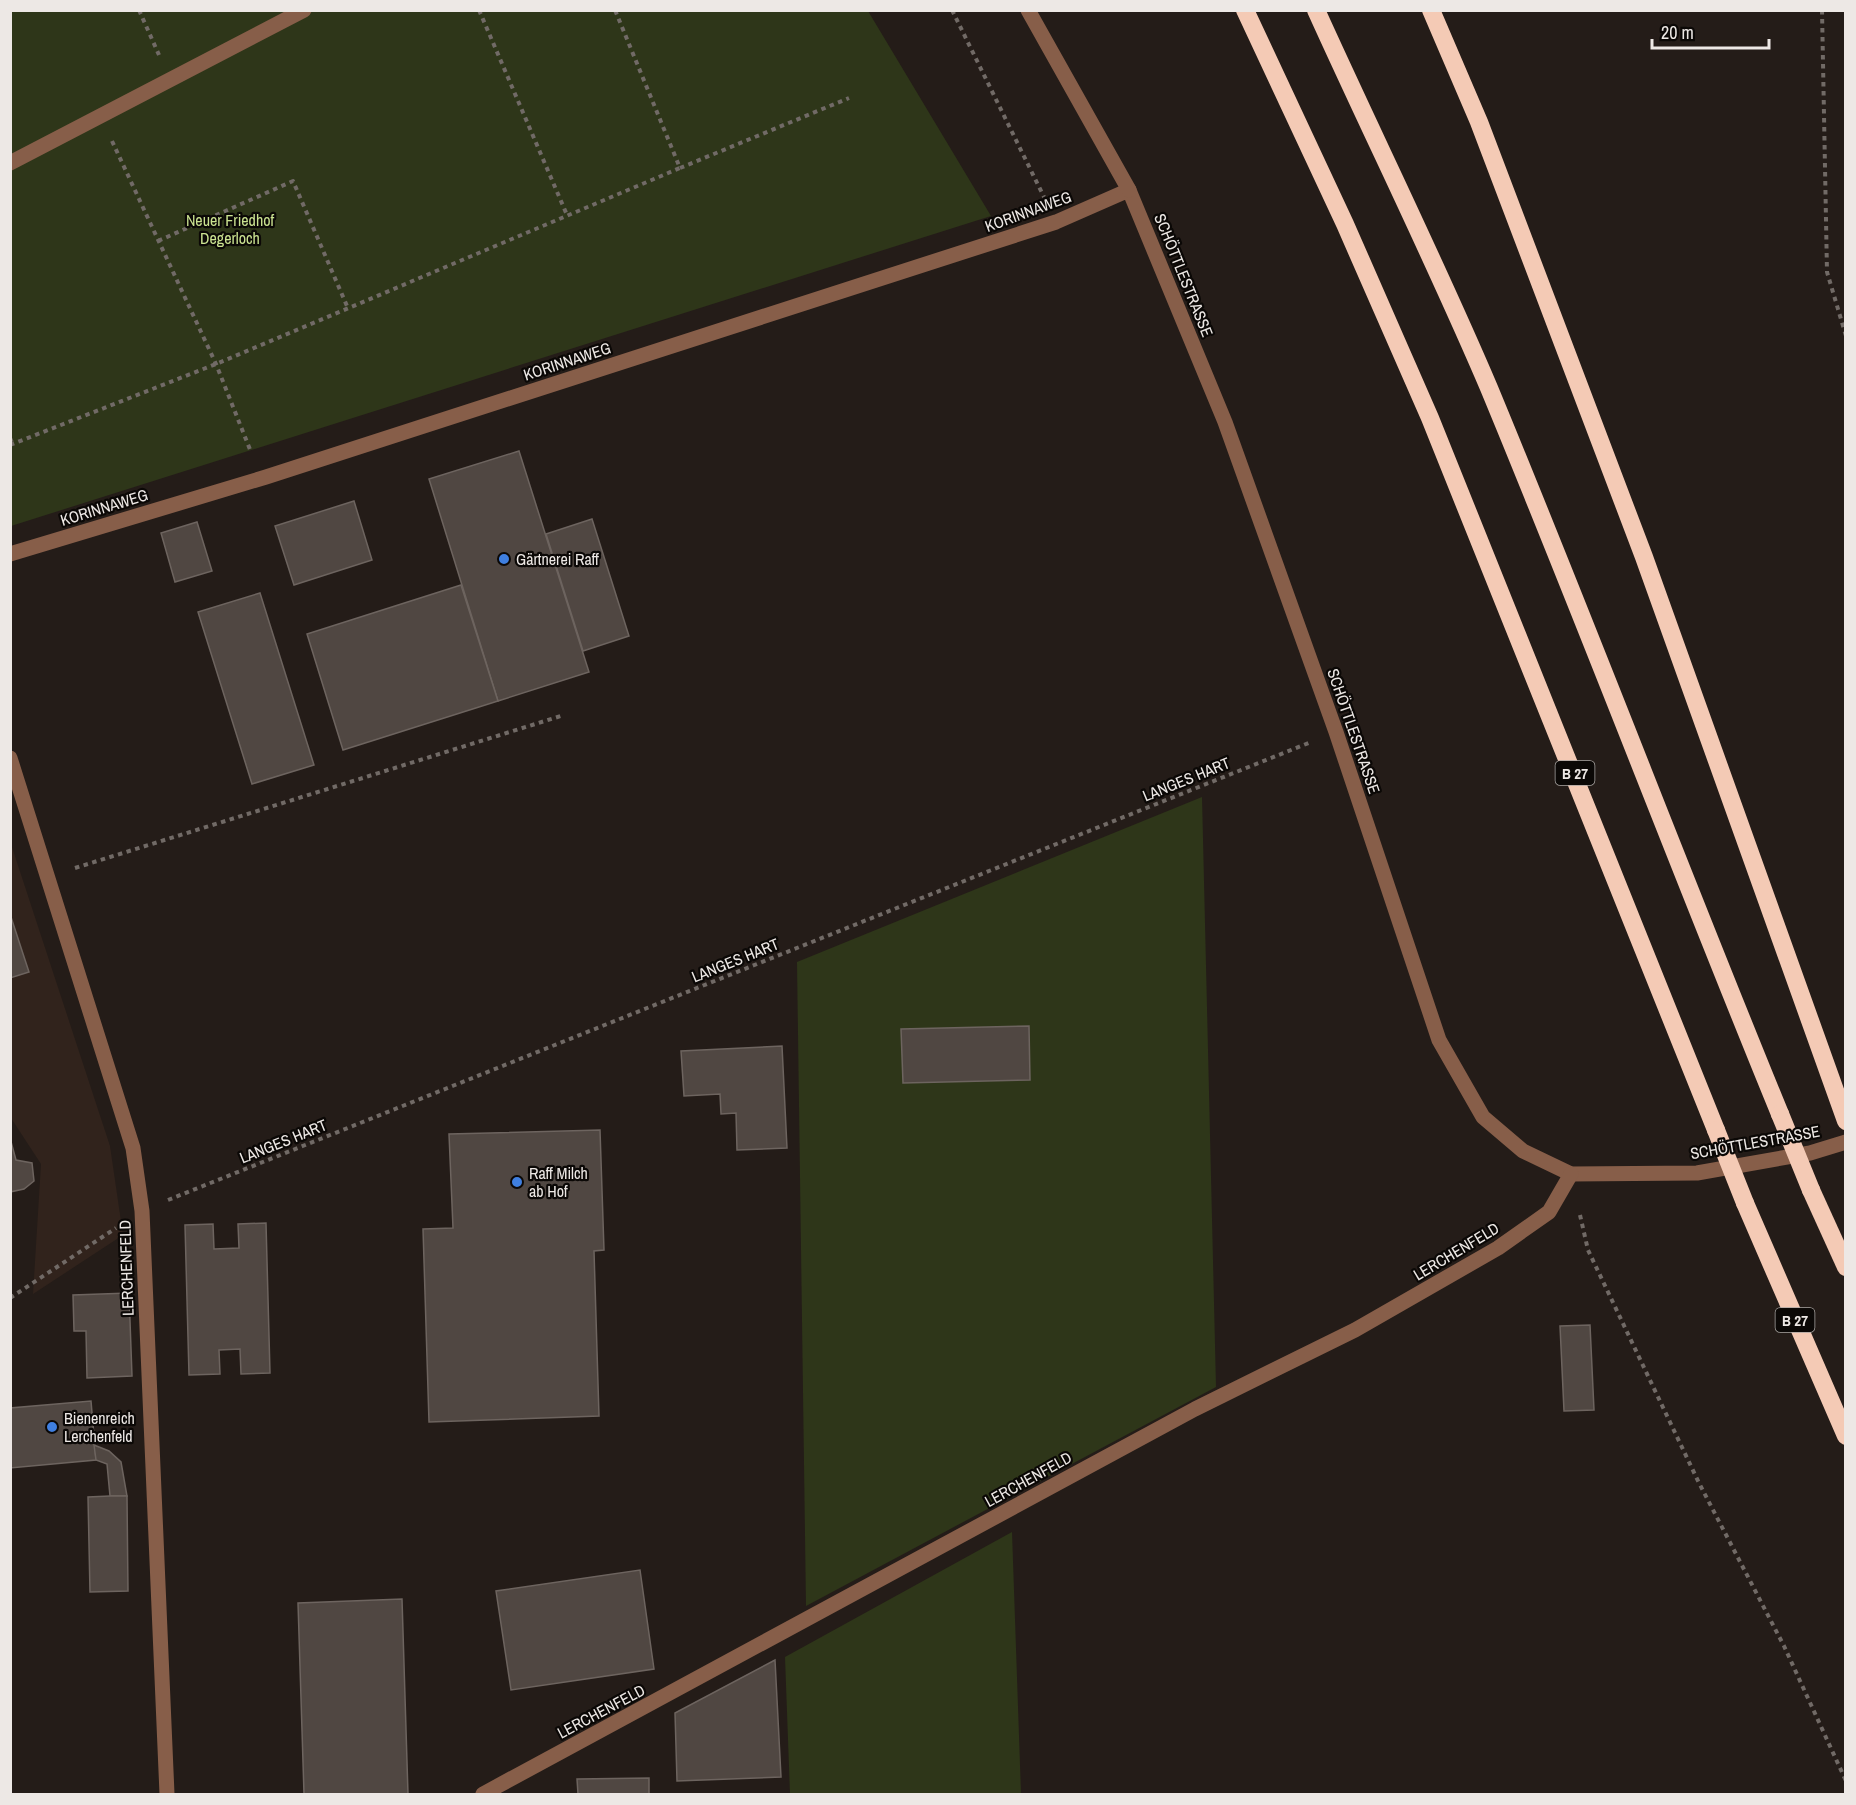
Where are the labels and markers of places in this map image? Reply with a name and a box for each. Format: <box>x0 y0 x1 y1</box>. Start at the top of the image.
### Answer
place label: Gärtnerei Raff <box>516 548 600 570</box>
marker: Gärtnerei Raff <box>497 552 511 566</box>
place label: Raff Milch ab Hof <box>529 1162 588 1202</box>
marker: Raff Milch ab Hof <box>510 1175 524 1189</box>
place label: Bienenreich Lerchenfeld <box>64 1407 135 1447</box>
marker: Bienenreich Lerchenfeld <box>45 1420 59 1434</box>

